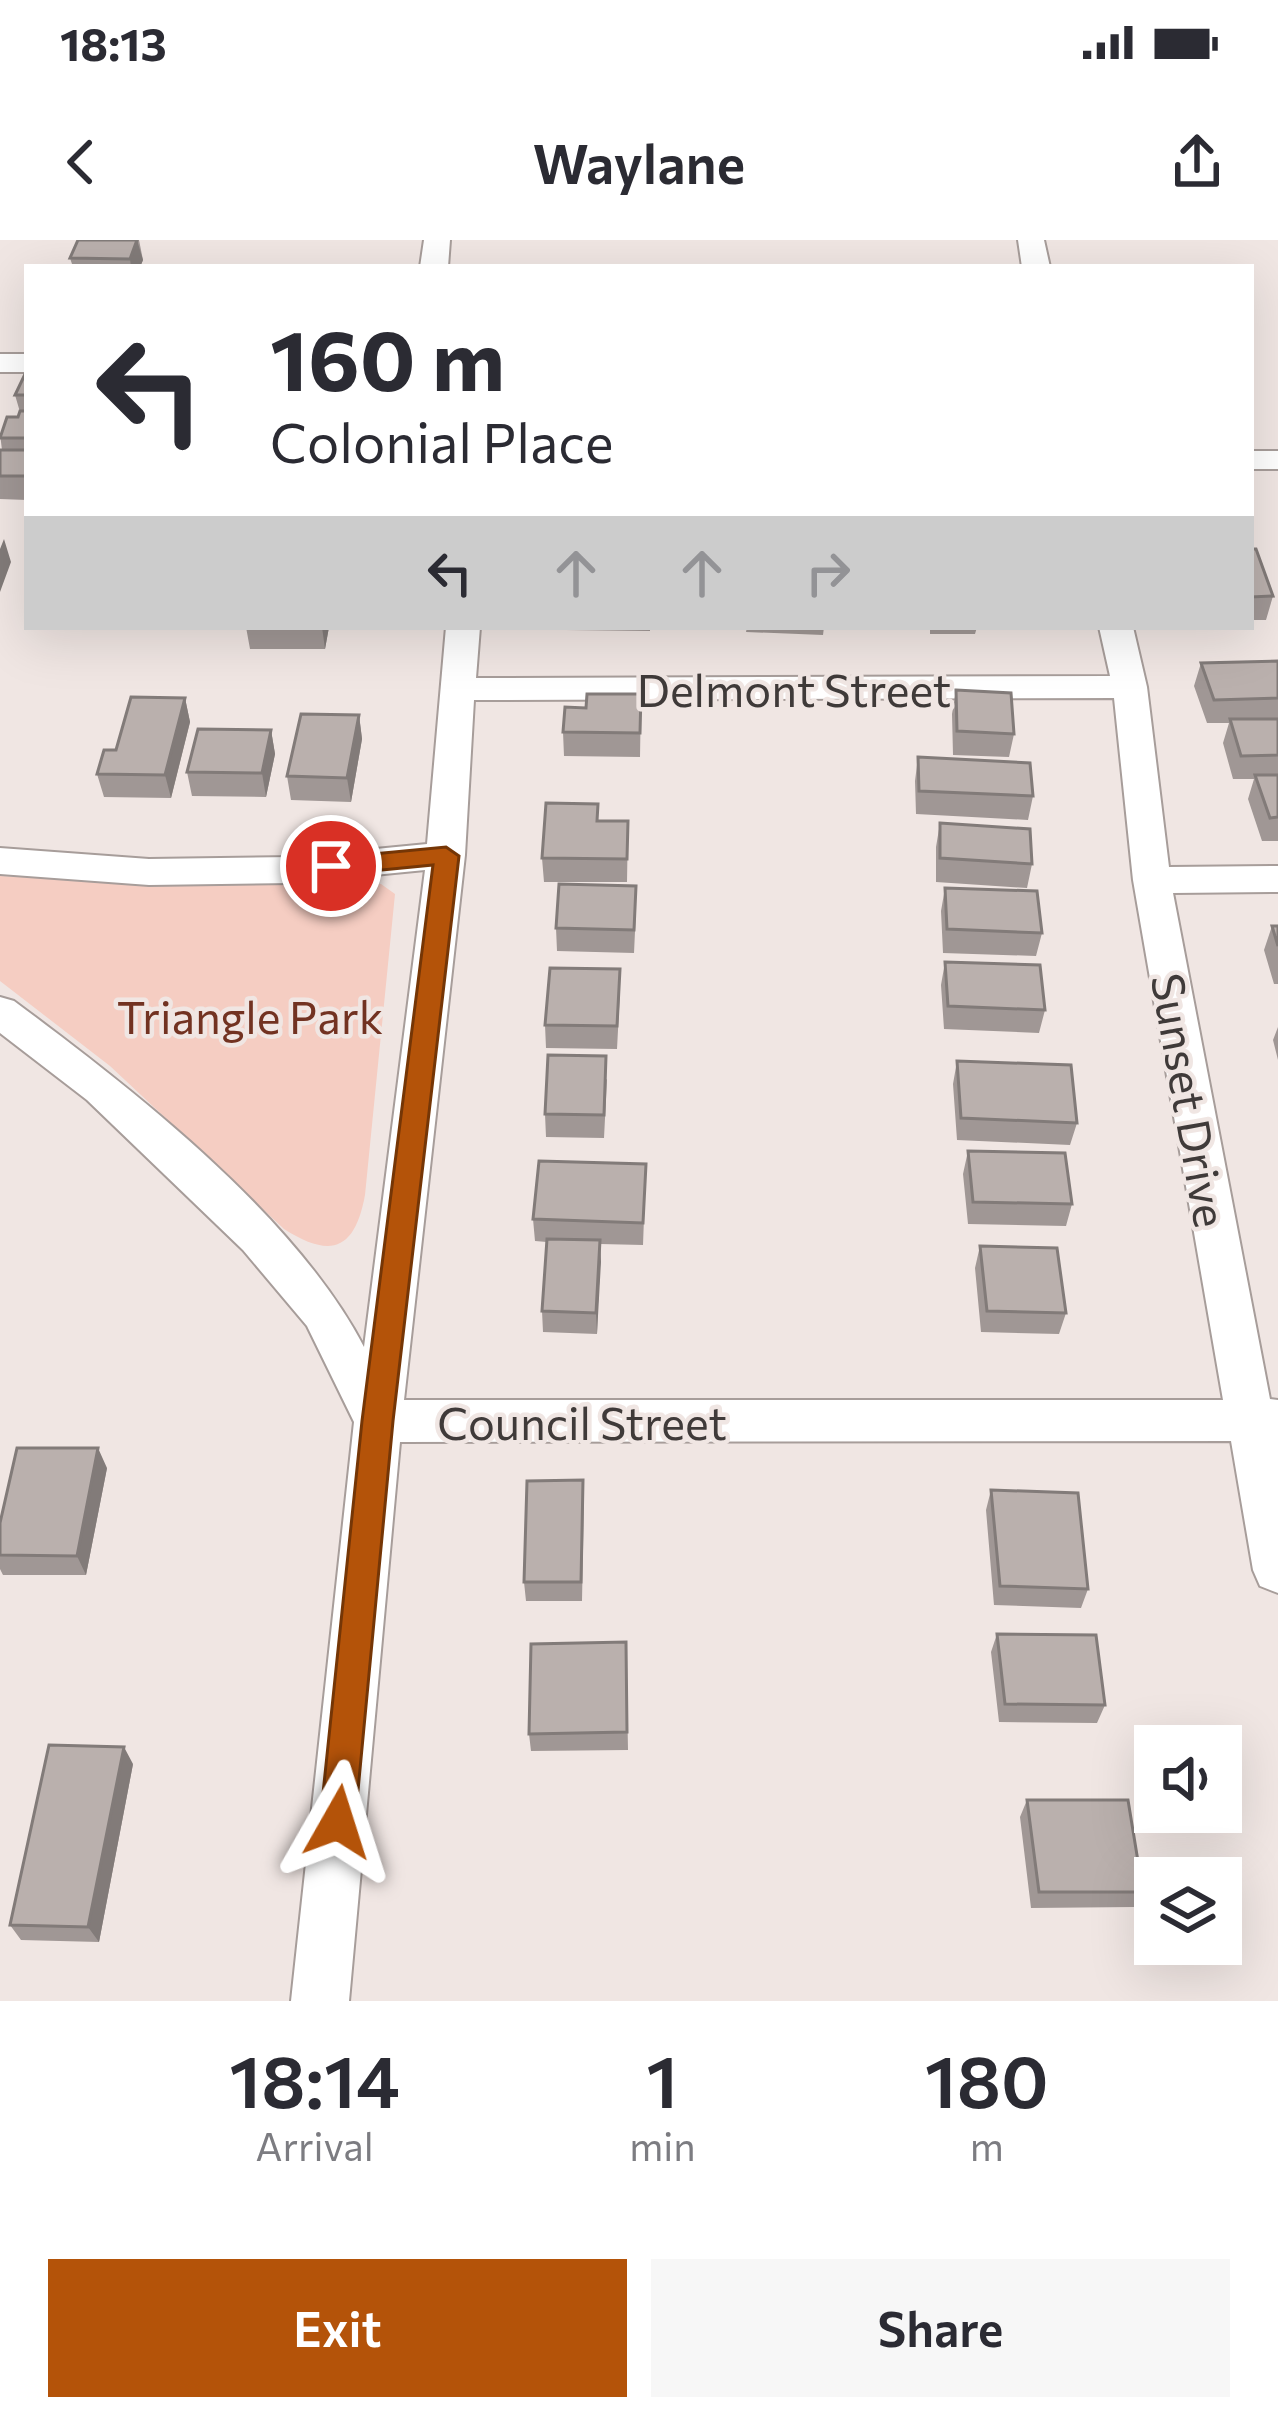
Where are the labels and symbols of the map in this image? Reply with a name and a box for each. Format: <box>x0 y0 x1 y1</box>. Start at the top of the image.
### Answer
street label: Delmont Street <box>637 661 951 716</box>
pin <box>280 815 382 917</box>
street label: Sunset Drive <box>1142 969 1240 1231</box>
park label: Triangle Park <box>117 988 383 1043</box>
street label: Council Street <box>437 1394 727 1449</box>
position arrow <box>275 1759 401 1885</box>

